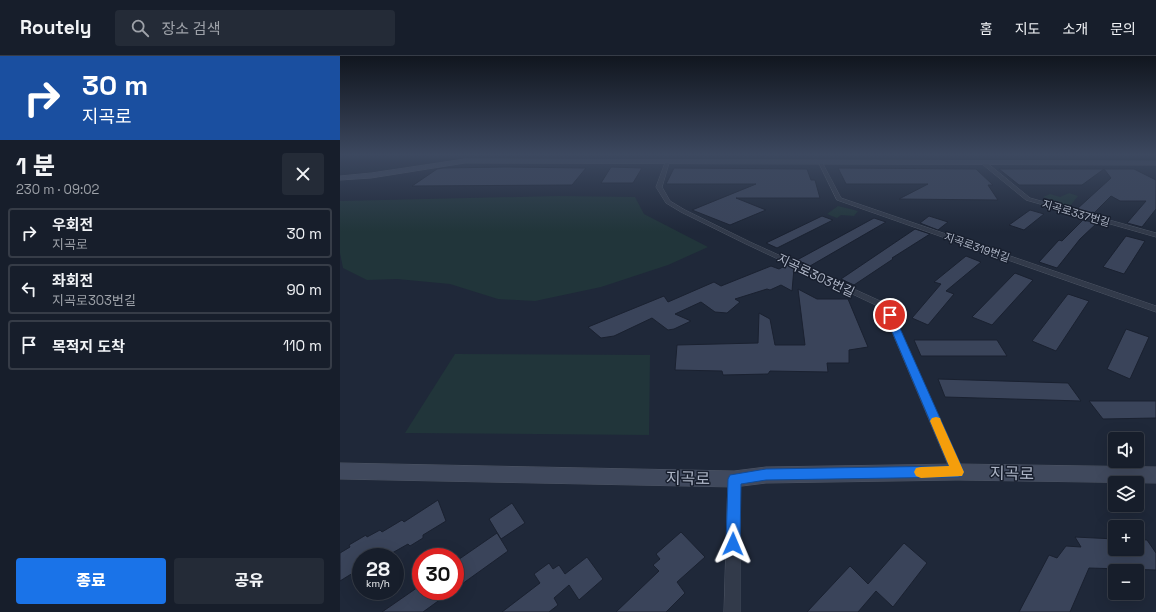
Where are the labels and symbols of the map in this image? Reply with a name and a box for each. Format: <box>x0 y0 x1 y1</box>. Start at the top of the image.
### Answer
street label: 지곡로337번길 <box>1040 197 1112 229</box>
street label: 지곡로319번길 <box>942 229 1012 265</box>
street label: 지곡로303번길 <box>774 250 857 301</box>
pin <box>873 298 907 332</box>
street label: 지곡로 <box>990 463 1035 484</box>
street label: 지곡로 <box>666 468 711 489</box>
position arrow <box>712 523 754 565</box>
speed limit sign: 30 <box>412 548 464 600</box>

